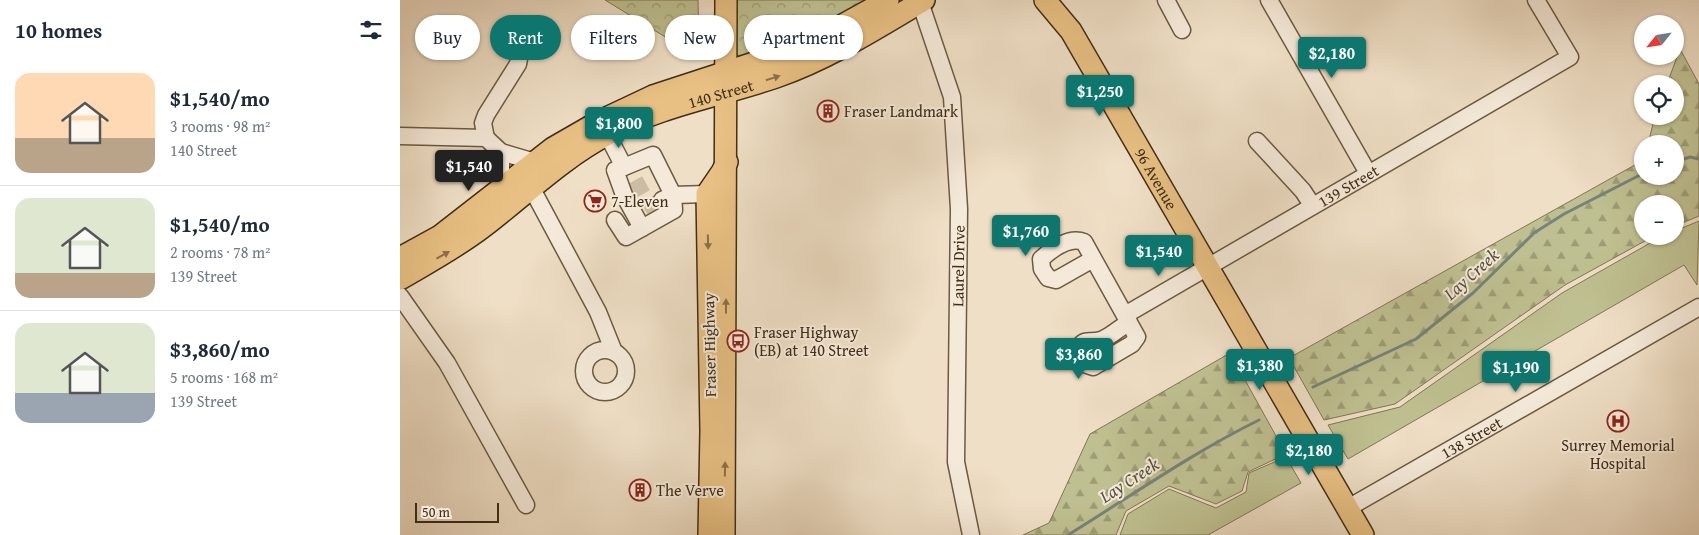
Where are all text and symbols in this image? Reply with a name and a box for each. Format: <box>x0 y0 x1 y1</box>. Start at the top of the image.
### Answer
text: 10 homes <box>15 15 102 46</box>
chip: Buy <box>415 15 480 60</box>
chip: Rent <box>490 15 561 60</box>
chip: Filters <box>571 15 655 60</box>
chip: New <box>665 15 734 60</box>
chip: Apartment <box>744 15 863 60</box>
north arrow <box>1634 15 1684 65</box>
map controls <box>1634 15 1684 245</box>
icon: filters <box>357 16 385 44</box>
pin: $2,180 <box>1291 36 1373 79</box>
text: $2,180 <box>1309 41 1355 65</box>
street label: 140 Street <box>685 73 757 114</box>
one-way arrow <box>766 73 781 81</box>
pin: $1,250 <box>1059 74 1141 117</box>
button: locate <box>1634 75 1684 125</box>
text: $1,250 <box>1077 79 1123 103</box>
text: $1,540/mo <box>170 83 270 114</box>
icon: home <box>55 93 115 153</box>
building icon: Fraser Landmark <box>816 99 840 123</box>
place label: Fraser Landmark <box>844 99 959 123</box>
pin: $1,800 <box>578 106 660 149</box>
text: $1,800 <box>596 111 642 135</box>
text: 3 rooms · 98 m² <box>170 114 270 138</box>
button: + <box>1634 135 1684 185</box>
text: 140 Street <box>170 138 237 162</box>
street label: 96 Avenue <box>1129 143 1184 214</box>
pin: $1,540 <box>428 150 510 192</box>
text: $1,540 <box>446 154 492 178</box>
street label: 139 Street <box>1313 158 1384 213</box>
supermarket icon: 7-Eleven <box>583 189 607 213</box>
place label: 7-Eleven <box>611 189 668 213</box>
button: − <box>1634 195 1684 245</box>
text: $1,540/mo <box>170 209 270 240</box>
pin: $1,760 <box>985 214 1067 257</box>
icon: home <box>55 218 115 278</box>
text: $1,760 <box>1003 219 1049 243</box>
street label: Laurel Drive <box>945 225 971 307</box>
pin: $1,540 <box>1118 234 1200 277</box>
one-way arrow <box>704 235 712 251</box>
text: $1,540 <box>1136 239 1182 263</box>
text: 2 rooms · 78 m² <box>170 240 270 264</box>
water label: Lay Creek <box>1437 241 1505 307</box>
one-way arrow <box>435 251 450 259</box>
text: 139 Street <box>170 264 237 288</box>
street label: Fraser Highway <box>696 293 722 397</box>
one-way arrow <box>722 298 730 314</box>
place label: Fraser Highway (EB) at 140 Street <box>754 320 869 362</box>
bus stop icon: Fraser Highway (EB) at 140 Street <box>726 329 750 353</box>
text: $3,860/mo <box>170 334 270 365</box>
pin: $3,860 <box>1038 338 1120 380</box>
text: $3,860 <box>1056 342 1102 366</box>
icon: home <box>55 343 115 403</box>
pin: $1,380 <box>1219 348 1301 391</box>
pin: $1,190 <box>1475 350 1557 393</box>
text: $1,380 <box>1237 353 1283 377</box>
text: $1,190 <box>1493 355 1539 379</box>
text: 5 rooms · 168 m² <box>170 365 278 389</box>
text: 139 Street <box>170 389 237 413</box>
hospital icon: Surrey Memorial Hospital <box>1606 409 1630 433</box>
street label: 138 Street <box>1436 410 1507 465</box>
place label: Surrey Memorial Hospital <box>1561 433 1675 475</box>
pin: $2,180 <box>1268 434 1350 476</box>
text: $2,180 <box>1286 438 1332 462</box>
water label: Lay Creek <box>1093 450 1165 510</box>
one-way arrow <box>721 461 729 477</box>
building icon: The Verve <box>628 478 652 502</box>
place label: The Verve <box>656 478 724 502</box>
scale bar <box>415 500 499 523</box>
text: 50 m <box>422 502 450 522</box>

